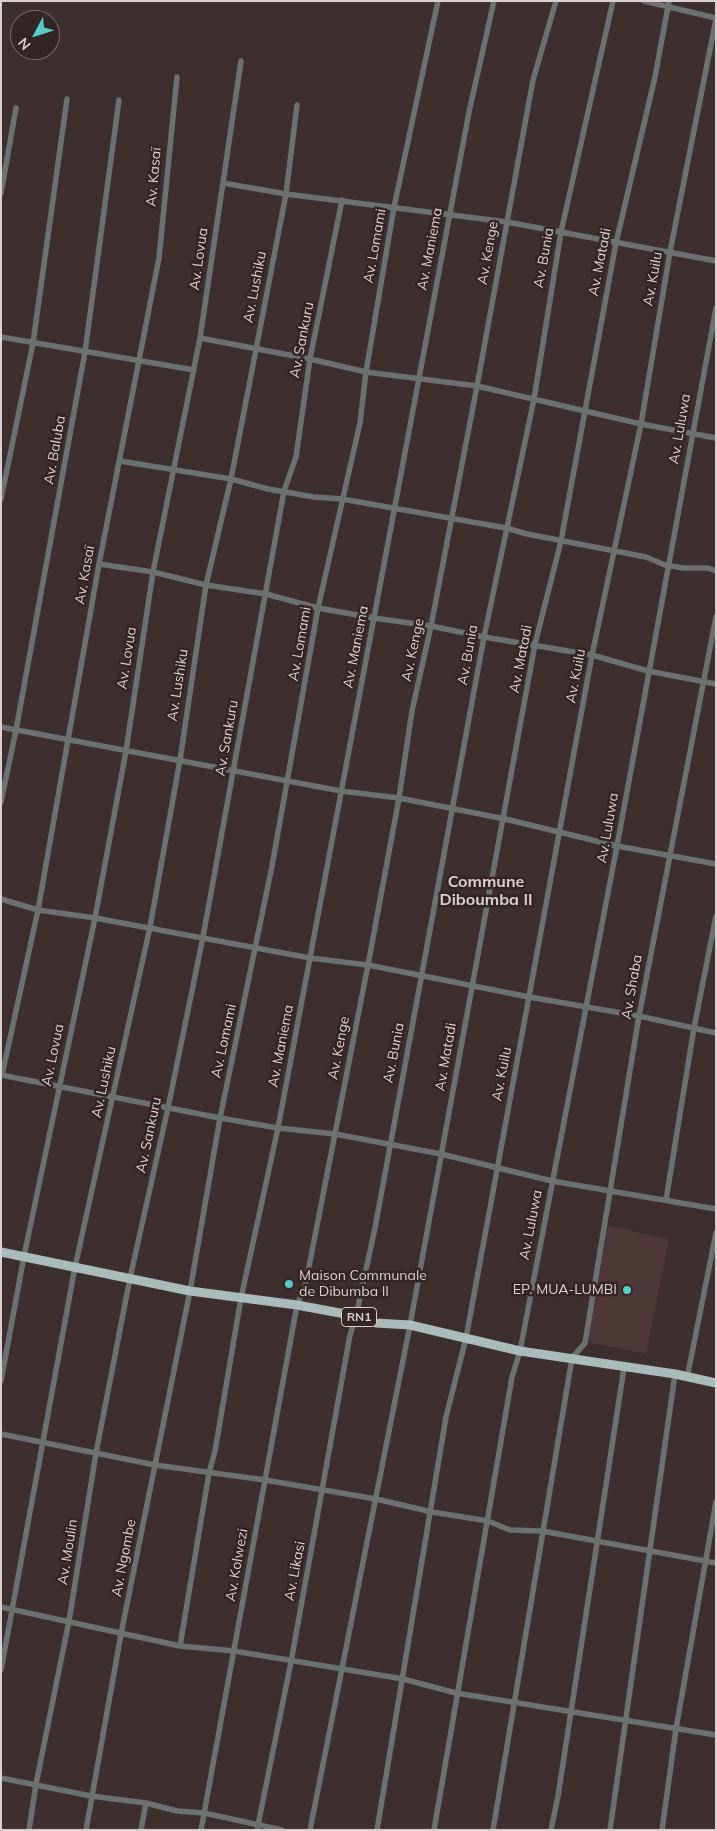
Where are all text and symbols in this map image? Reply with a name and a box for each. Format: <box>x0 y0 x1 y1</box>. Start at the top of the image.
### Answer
north arrow <box>10 10 60 60</box>
text: N <box>14 34 35 54</box>
street label: Av. Kasaï <box>143 147 165 207</box>
street label: Av. Maniema <box>414 206 446 292</box>
street label: Av. Lomami <box>360 207 390 285</box>
street label: Av. Kenge <box>474 220 502 286</box>
street label: Av. Bunia <box>530 226 558 290</box>
street label: Av. Lovua <box>186 227 212 291</box>
street label: Av. Matadi <box>585 227 615 297</box>
street label: Av. Lushiku <box>240 250 270 324</box>
street label: Av. Kuilu <box>640 250 666 308</box>
street label: Av. Sankuru <box>286 300 318 380</box>
street label: Av. Luluwa <box>666 393 694 465</box>
street label: Av. Baluba <box>41 414 69 486</box>
street label: Av. Kasaï <box>72 544 98 606</box>
street label: Av. Maniema <box>340 604 372 690</box>
street label: Av. Lomami <box>285 605 315 683</box>
street label: Av. Kenge <box>398 617 428 683</box>
street label: Av. Bunia <box>454 623 482 687</box>
street label: Av. Matadi <box>506 624 536 694</box>
street label: Av. Lovua <box>114 626 140 690</box>
street label: Av. Kuilu <box>563 647 589 705</box>
street label: Av. Lushiku <box>164 648 192 722</box>
street label: Av. Sankuru <box>212 698 242 778</box>
street label: Av. Luluwa <box>594 792 622 864</box>
district label: Commune Diboumba II <box>440 872 532 910</box>
street label: Av. Shaba <box>618 953 646 1021</box>
street label: Av. Lomami <box>208 1002 240 1080</box>
street label: Av. Maniema <box>265 1003 297 1089</box>
street label: Av. Kenge <box>325 1015 353 1081</box>
street label: Av. Bunia <box>380 1021 408 1085</box>
street label: Av. Matadi <box>432 1022 460 1092</box>
street label: Av. Lovua <box>38 1023 68 1087</box>
street label: Av. Lushiku <box>88 1045 120 1119</box>
street label: Av. Kuilu <box>489 1045 515 1103</box>
street label: Av. Sankuru <box>133 1095 165 1175</box>
street label: Av. Luluwa <box>516 1189 546 1261</box>
place label: Maison Communale de Dibumba II <box>299 1268 427 1300</box>
marker: Maison Communale de Dibumba II <box>283 1278 295 1290</box>
place label: EP. MUA-LUMBI <box>513 1282 617 1298</box>
marker: EP. MUA-LUMBI <box>621 1284 633 1296</box>
road number: RN1 <box>342 1308 376 1326</box>
street label: Av. Moulin <box>55 1518 81 1586</box>
street label: Av. Ngombe <box>108 1518 140 1598</box>
street label: Av. Kolwezi <box>222 1527 252 1603</box>
street label: Av. Likasi <box>281 1540 309 1602</box>

